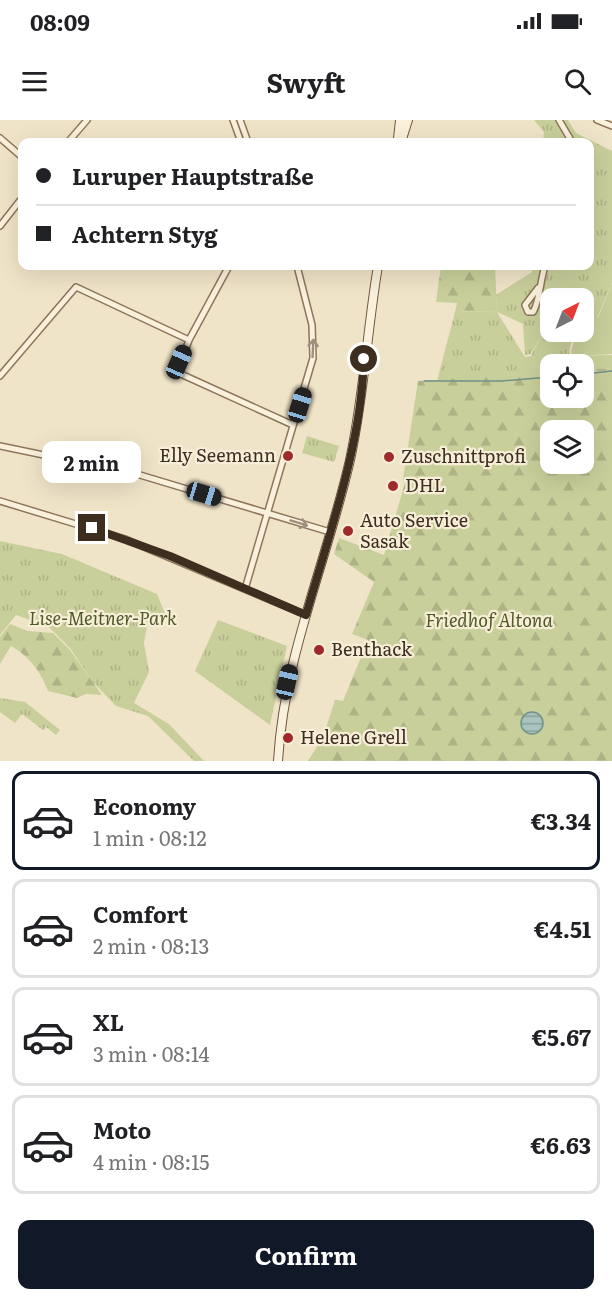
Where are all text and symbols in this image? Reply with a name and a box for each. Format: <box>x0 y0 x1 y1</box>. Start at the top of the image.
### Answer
text: 08:09 <box>30 5 90 38</box>
text: Swyft <box>266 61 346 101</box>
icon: menu <box>18 65 51 98</box>
icon: search <box>561 65 594 98</box>
text: Luruper Hauptstraße <box>72 159 314 192</box>
text: Achtern Styg <box>72 217 218 250</box>
north arrow <box>540 288 594 342</box>
map controls <box>540 288 594 474</box>
one-way arrow <box>307 339 318 359</box>
car <box>163 342 195 382</box>
route start <box>350 345 377 372</box>
button: locate <box>540 354 594 408</box>
car <box>286 385 314 425</box>
button: layers <box>540 420 594 474</box>
callout: 2 min <box>42 441 142 483</box>
place label: Elly Seemann <box>159 441 276 468</box>
place label: Zuschnittprofi <box>401 442 526 469</box>
text: 2 min <box>64 447 119 477</box>
marker: Elly Seemann <box>281 449 295 463</box>
marker: Zuschnittprofi <box>382 450 396 464</box>
place label: DHL <box>405 471 445 498</box>
marker: DHL <box>386 479 400 493</box>
car <box>184 480 224 508</box>
place label: Auto Service Sasak <box>360 506 468 554</box>
route end <box>78 514 105 541</box>
one-way arrow <box>289 518 308 529</box>
marker: Auto Service Sasak <box>341 524 355 538</box>
park label: Lise-Meitner-Park <box>29 604 177 631</box>
park label: Friedhof Altona <box>425 606 554 633</box>
place label: Benthack <box>331 635 413 662</box>
marker: Benthack <box>312 643 326 657</box>
car <box>274 662 300 702</box>
place label: Helene Grell <box>300 723 407 750</box>
marker: Helene Grell <box>281 731 295 745</box>
text: Economy <box>93 789 196 822</box>
icon: car <box>21 794 75 848</box>
text: €3.34 <box>531 804 591 837</box>
text: 1 min · 08:12 <box>93 822 207 852</box>
text: Comfort <box>93 897 188 930</box>
icon: car <box>21 902 75 956</box>
text: €4.51 <box>534 912 591 945</box>
text: 2 min · 08:13 <box>93 930 209 960</box>
text: XL <box>93 1005 124 1038</box>
icon: car <box>21 1010 75 1064</box>
text: €5.67 <box>532 1020 591 1053</box>
text: 3 min · 08:14 <box>93 1038 209 1068</box>
text: Moto <box>93 1113 151 1146</box>
icon: car <box>21 1118 75 1172</box>
text: €6.63 <box>531 1128 591 1161</box>
text: 4 min · 08:15 <box>93 1146 210 1176</box>
button: Confirm <box>18 1220 594 1289</box>

